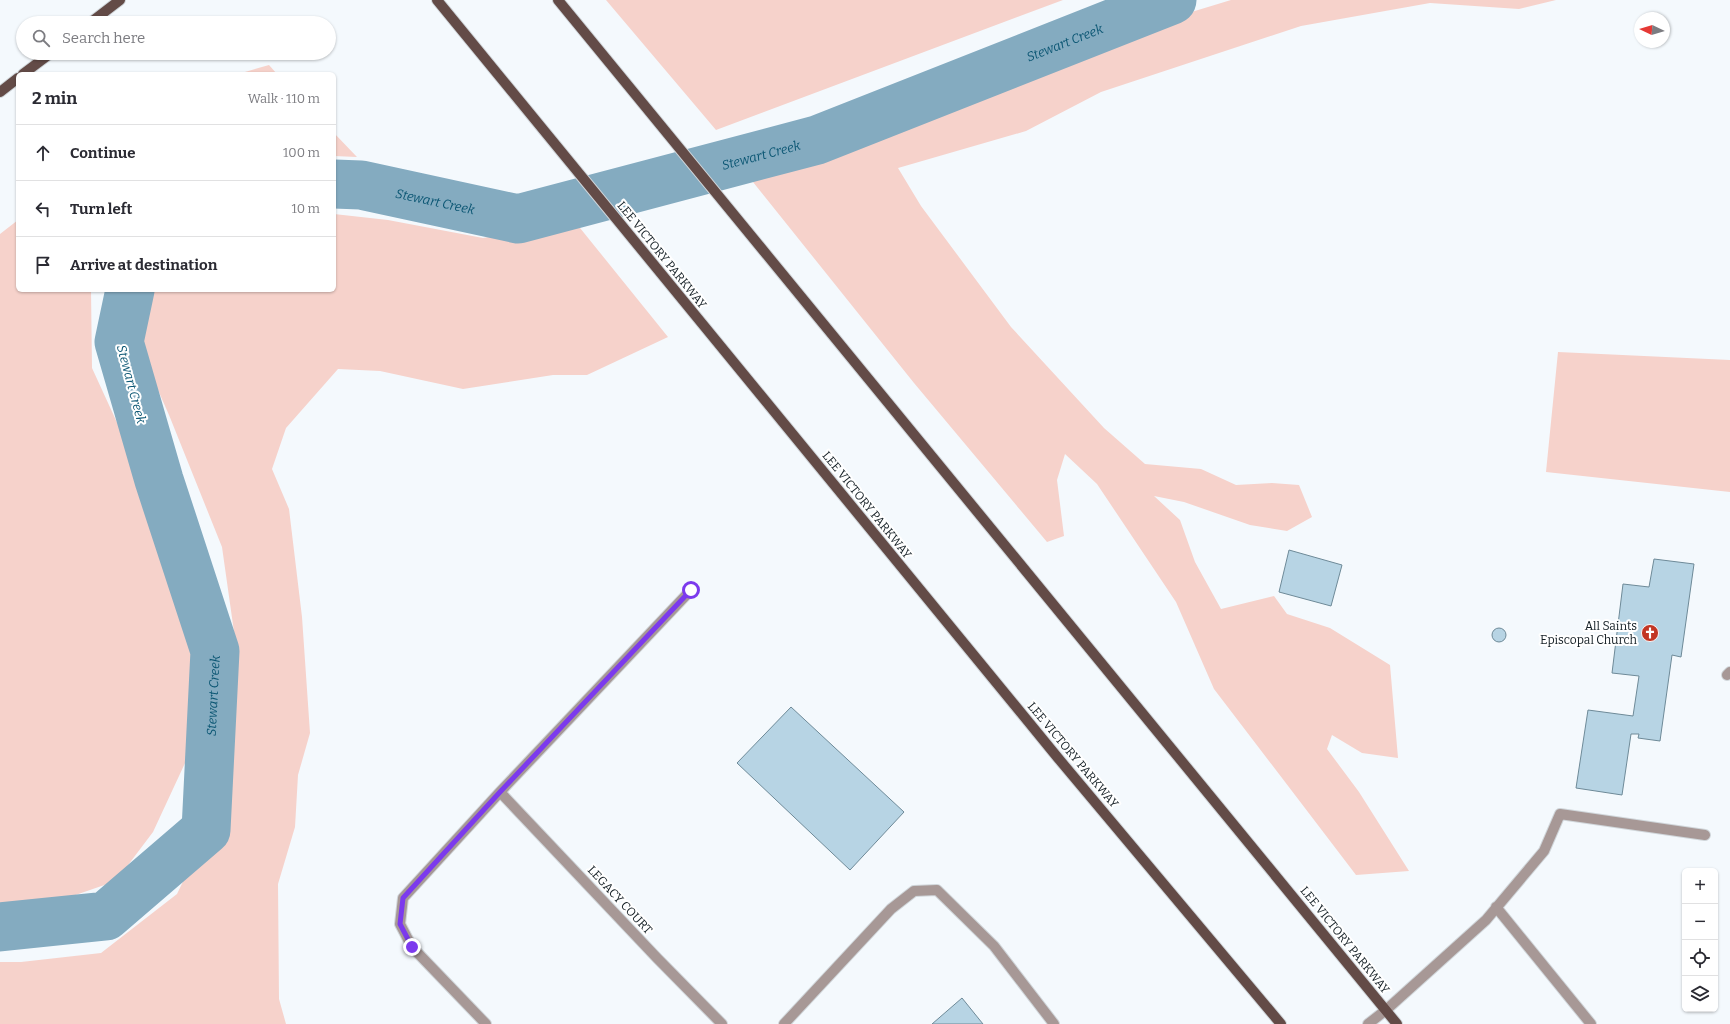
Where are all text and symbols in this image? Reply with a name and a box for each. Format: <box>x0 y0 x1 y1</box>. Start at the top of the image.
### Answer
north arrow <box>1634 12 1670 48</box>
search box <box>16 16 336 60</box>
water label: Stewart Creek <box>1024 21 1106 65</box>
icon: search <box>30 27 52 49</box>
text: Search here <box>62 29 145 47</box>
text: 2 min <box>32 88 77 109</box>
text: Walk · 110 m <box>248 91 320 106</box>
water label: Stewart Creek <box>720 137 803 173</box>
icon: ahead <box>32 142 54 164</box>
text: Continue <box>70 144 136 162</box>
text: 100 m <box>283 145 320 160</box>
water label: Stewart Creek <box>394 186 477 218</box>
icon: left <box>32 198 54 220</box>
street label: LEE VICTORY PARKWAY <box>615 199 710 312</box>
text: Turn left <box>70 200 132 218</box>
text: 10 m <box>291 201 320 216</box>
icon: arrive <box>32 254 54 276</box>
text: Arrive at destination <box>70 256 217 274</box>
water label: Stewart Creek <box>114 343 149 426</box>
street label: LEE VICTORY PARKWAY <box>820 449 915 562</box>
route start <box>682 581 700 599</box>
place label: All Saints Episcopal Church <box>1540 619 1638 647</box>
church icon: All Saints Episcopal Church <box>1640 623 1660 643</box>
water label: Stewart Creek <box>204 654 223 736</box>
street label: LEE VICTORY PARKWAY <box>1025 699 1121 811</box>
street label: LEGACY COURT <box>585 863 655 937</box>
map controls <box>1682 868 1718 1012</box>
button: + <box>1682 868 1718 904</box>
street label: LEE VICTORY PARKWAY <box>1298 884 1393 997</box>
button: − <box>1682 904 1718 940</box>
route end <box>403 938 421 956</box>
button: locate <box>1682 940 1718 976</box>
button: layers <box>1682 976 1718 1012</box>

